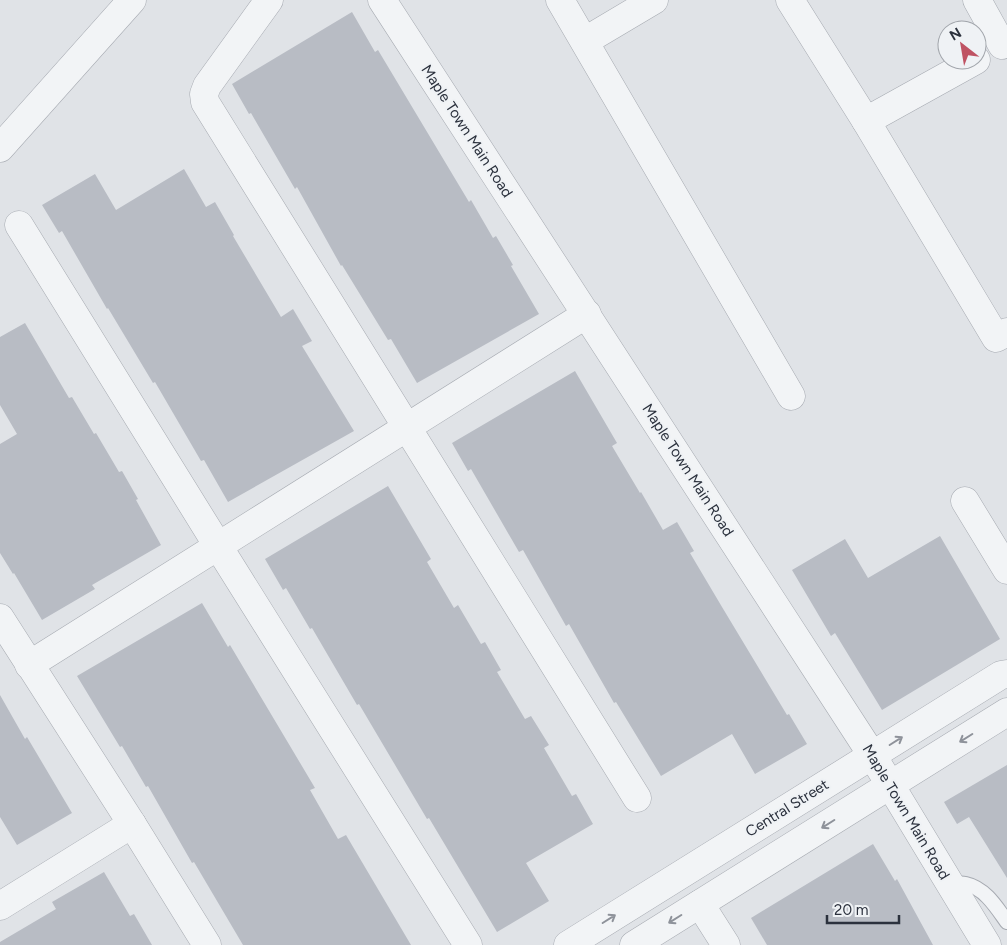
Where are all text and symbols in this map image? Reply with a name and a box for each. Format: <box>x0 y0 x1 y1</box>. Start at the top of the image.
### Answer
north arrow <box>937 20 987 70</box>
text: N <box>947 24 965 44</box>
street label: Maple Town Main Road <box>417 61 517 201</box>
street label: Maple Town Main Road <box>638 400 738 540</box>
one-way arrow <box>959 733 973 743</box>
one-way arrow <box>888 735 902 745</box>
street label: Maple Town Main Road <box>858 741 954 883</box>
street label: Central Street <box>742 775 832 841</box>
one-way arrow <box>821 819 835 830</box>
scale bar <box>827 892 900 924</box>
text: 20 m <box>834 901 868 919</box>
one-way arrow <box>602 914 616 924</box>
one-way arrow <box>669 915 683 925</box>

